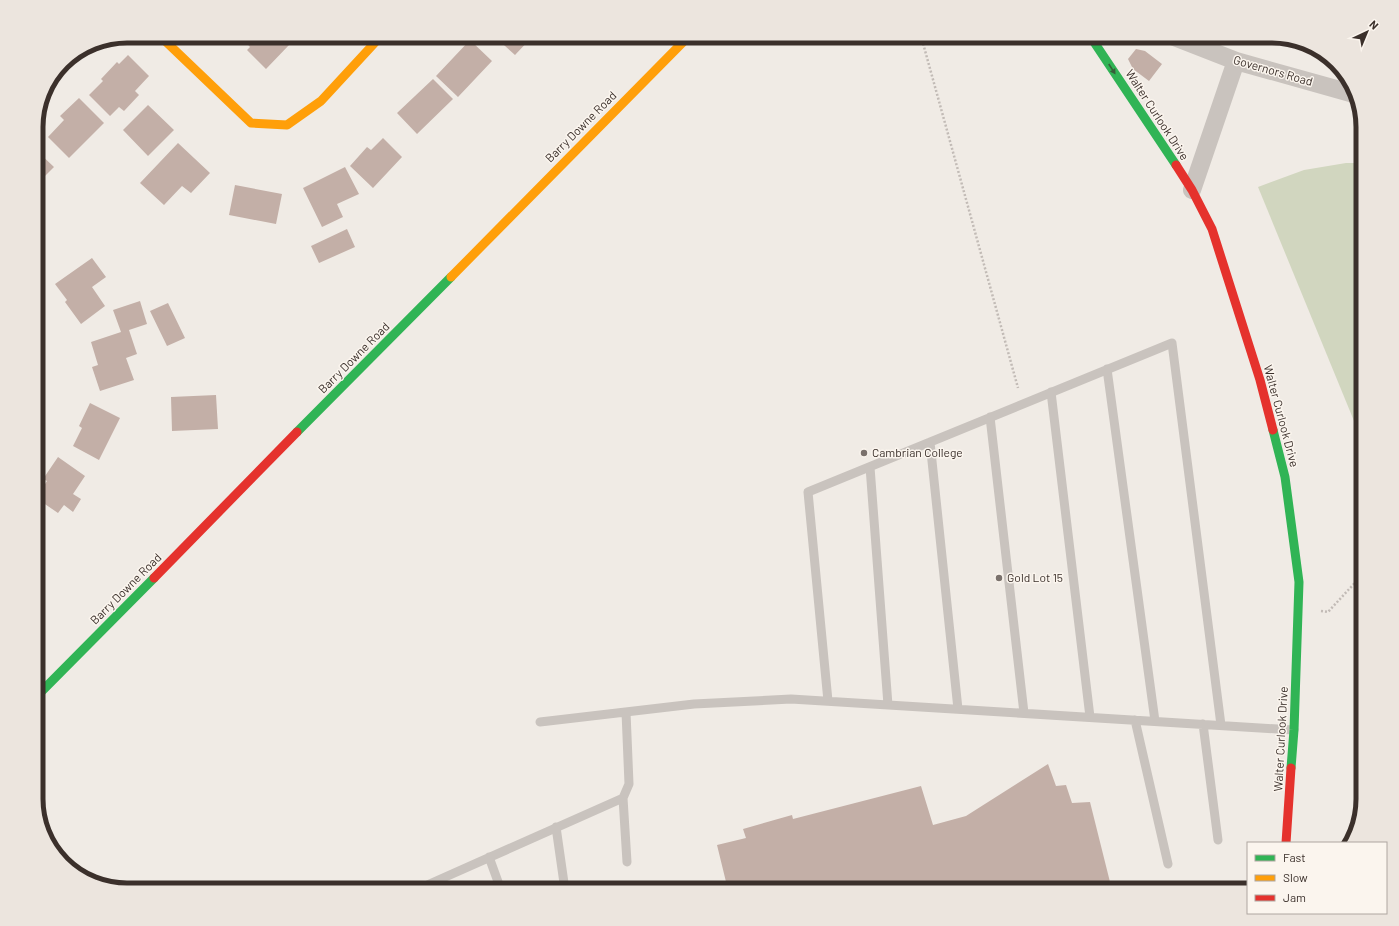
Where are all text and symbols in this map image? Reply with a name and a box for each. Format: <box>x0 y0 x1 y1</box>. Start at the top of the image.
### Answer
north arrow <box>1347 12 1387 52</box>
text: N <box>1367 17 1381 32</box>
street label: Governors Road <box>1232 52 1315 88</box>
one-way arrow <box>1108 63 1116 74</box>
street label: Walter Curlook Drive <box>1123 66 1192 162</box>
street label: Barry Downe Road <box>542 88 619 165</box>
street label: Barry Downe Road <box>315 319 392 396</box>
street label: Walter Curlook Drive <box>1262 363 1302 468</box>
place label: Cambrian College <box>872 445 963 459</box>
marker: Cambrian College <box>859 448 869 458</box>
street label: Barry Downe Road <box>87 550 164 627</box>
place label: Gold Lot 15 <box>1007 570 1063 584</box>
marker: Gold Lot 15 <box>994 573 1004 583</box>
street label: Walter Curlook Drive <box>1270 686 1290 792</box>
legend <box>1247 842 1387 914</box>
text: Fast <box>1283 850 1306 864</box>
text: Slow <box>1283 870 1308 884</box>
text: Jam <box>1283 890 1306 904</box>

